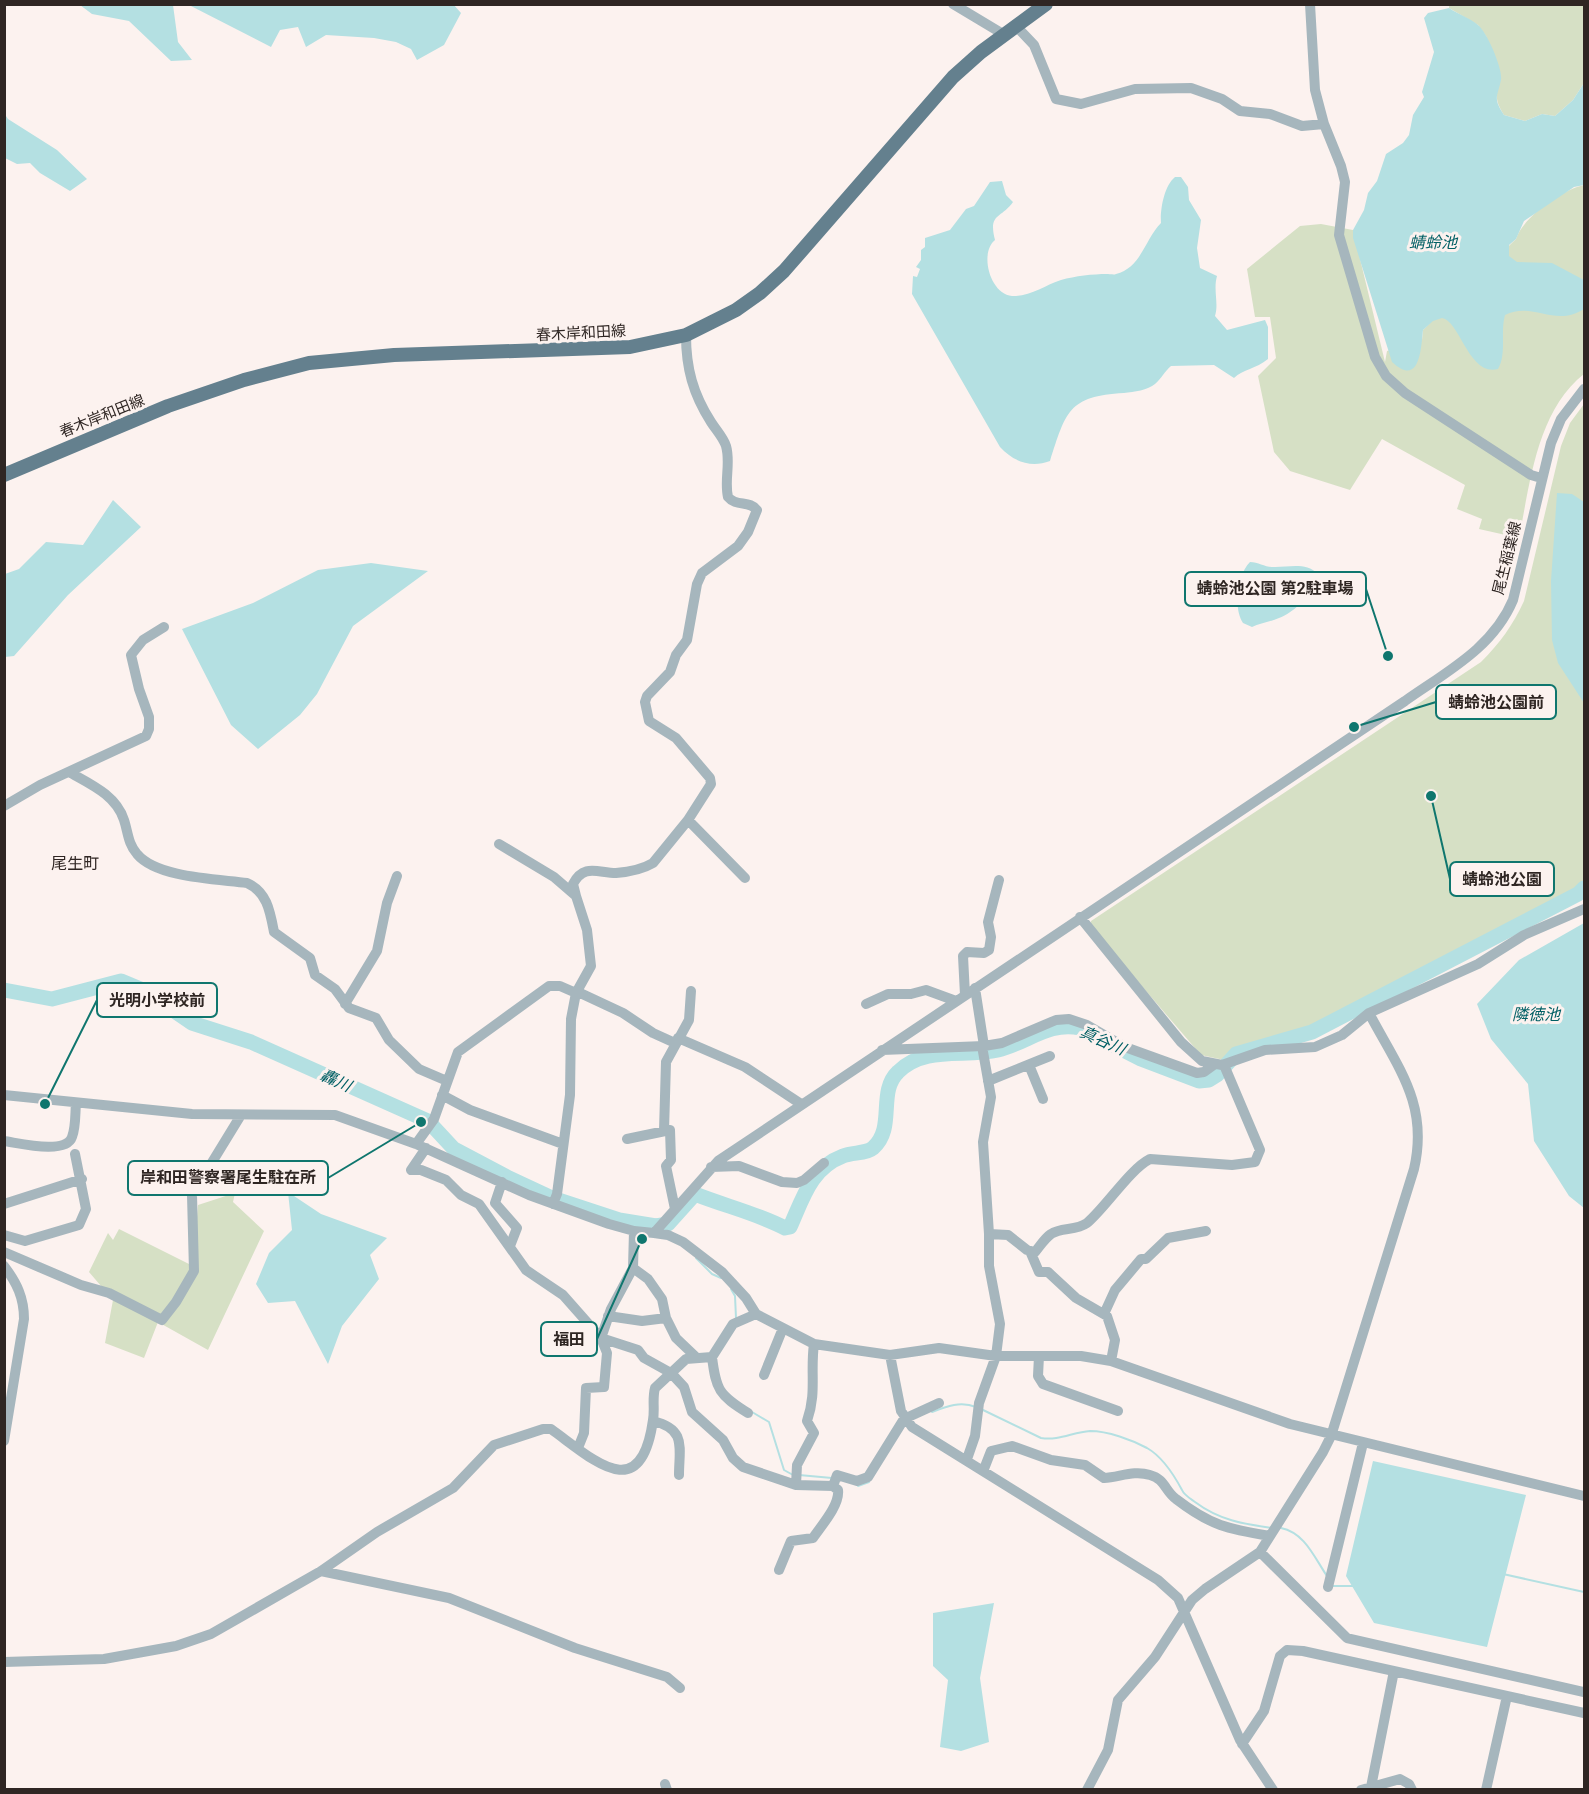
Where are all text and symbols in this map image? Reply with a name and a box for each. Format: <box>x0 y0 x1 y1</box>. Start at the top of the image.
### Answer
water label: 蜻蛉池 <box>1409 233 1459 252</box>
street label: 春木岸和田線 <box>536 322 626 344</box>
street label: 春木岸和田線 <box>57 391 147 441</box>
street label: 尾生稲葉線 <box>1489 519 1525 597</box>
callout: 蜻蛉池公園 第2駐車場 <box>1185 572 1366 606</box>
text: 蜻蛉池公園 第2駐車場 <box>1196 579 1354 598</box>
callout: 蜻蛉池公園前 <box>1436 685 1556 719</box>
text: 蜻蛉池公園前 <box>1448 693 1544 712</box>
district label: 尾生町 <box>51 854 99 873</box>
callout: 蜻蛉池公園 <box>1450 862 1554 896</box>
text: 蜻蛉池公園 <box>1462 870 1542 889</box>
callout: 光明小学校前 <box>97 983 217 1017</box>
text: 光明小学校前 <box>109 991 205 1010</box>
water label: 隣徳池 <box>1512 1005 1562 1024</box>
water label: 真谷川 <box>1077 1022 1130 1060</box>
water label: 轟川 <box>317 1065 356 1096</box>
callout: 岸和田警察署尾生駐在所 <box>128 1161 328 1195</box>
text: 岸和田警察署尾生駐在所 <box>140 1168 316 1187</box>
callout: 福田 <box>541 1322 597 1356</box>
text: 福田 <box>553 1330 585 1349</box>

